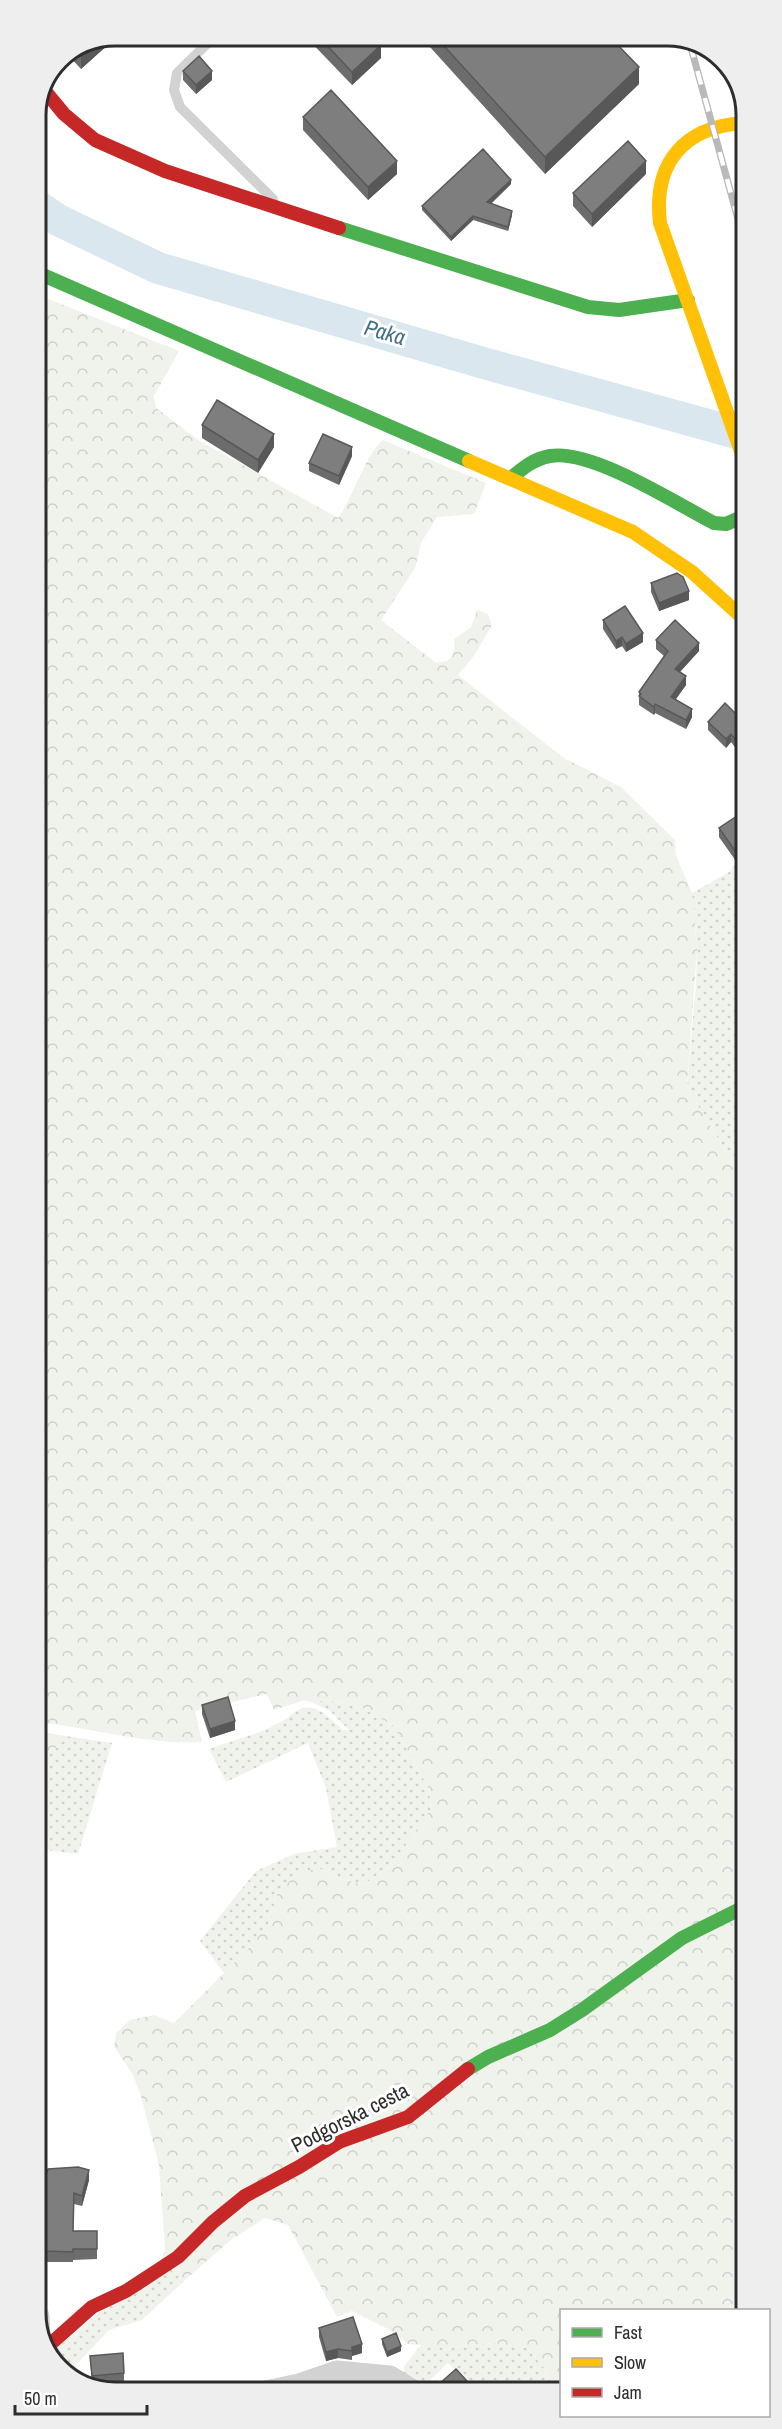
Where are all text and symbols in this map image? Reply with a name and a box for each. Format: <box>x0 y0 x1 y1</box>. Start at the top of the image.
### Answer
water label: Paka <box>361 312 409 352</box>
street label: Podgorska cesta <box>286 2075 414 2160</box>
legend <box>560 2309 770 2417</box>
text: Fast <box>614 2320 642 2345</box>
text: Slow <box>614 2350 646 2375</box>
scale bar <box>15 2378 147 2416</box>
text: Jam <box>614 2380 642 2405</box>
text: 50 m <box>24 2386 57 2411</box>

